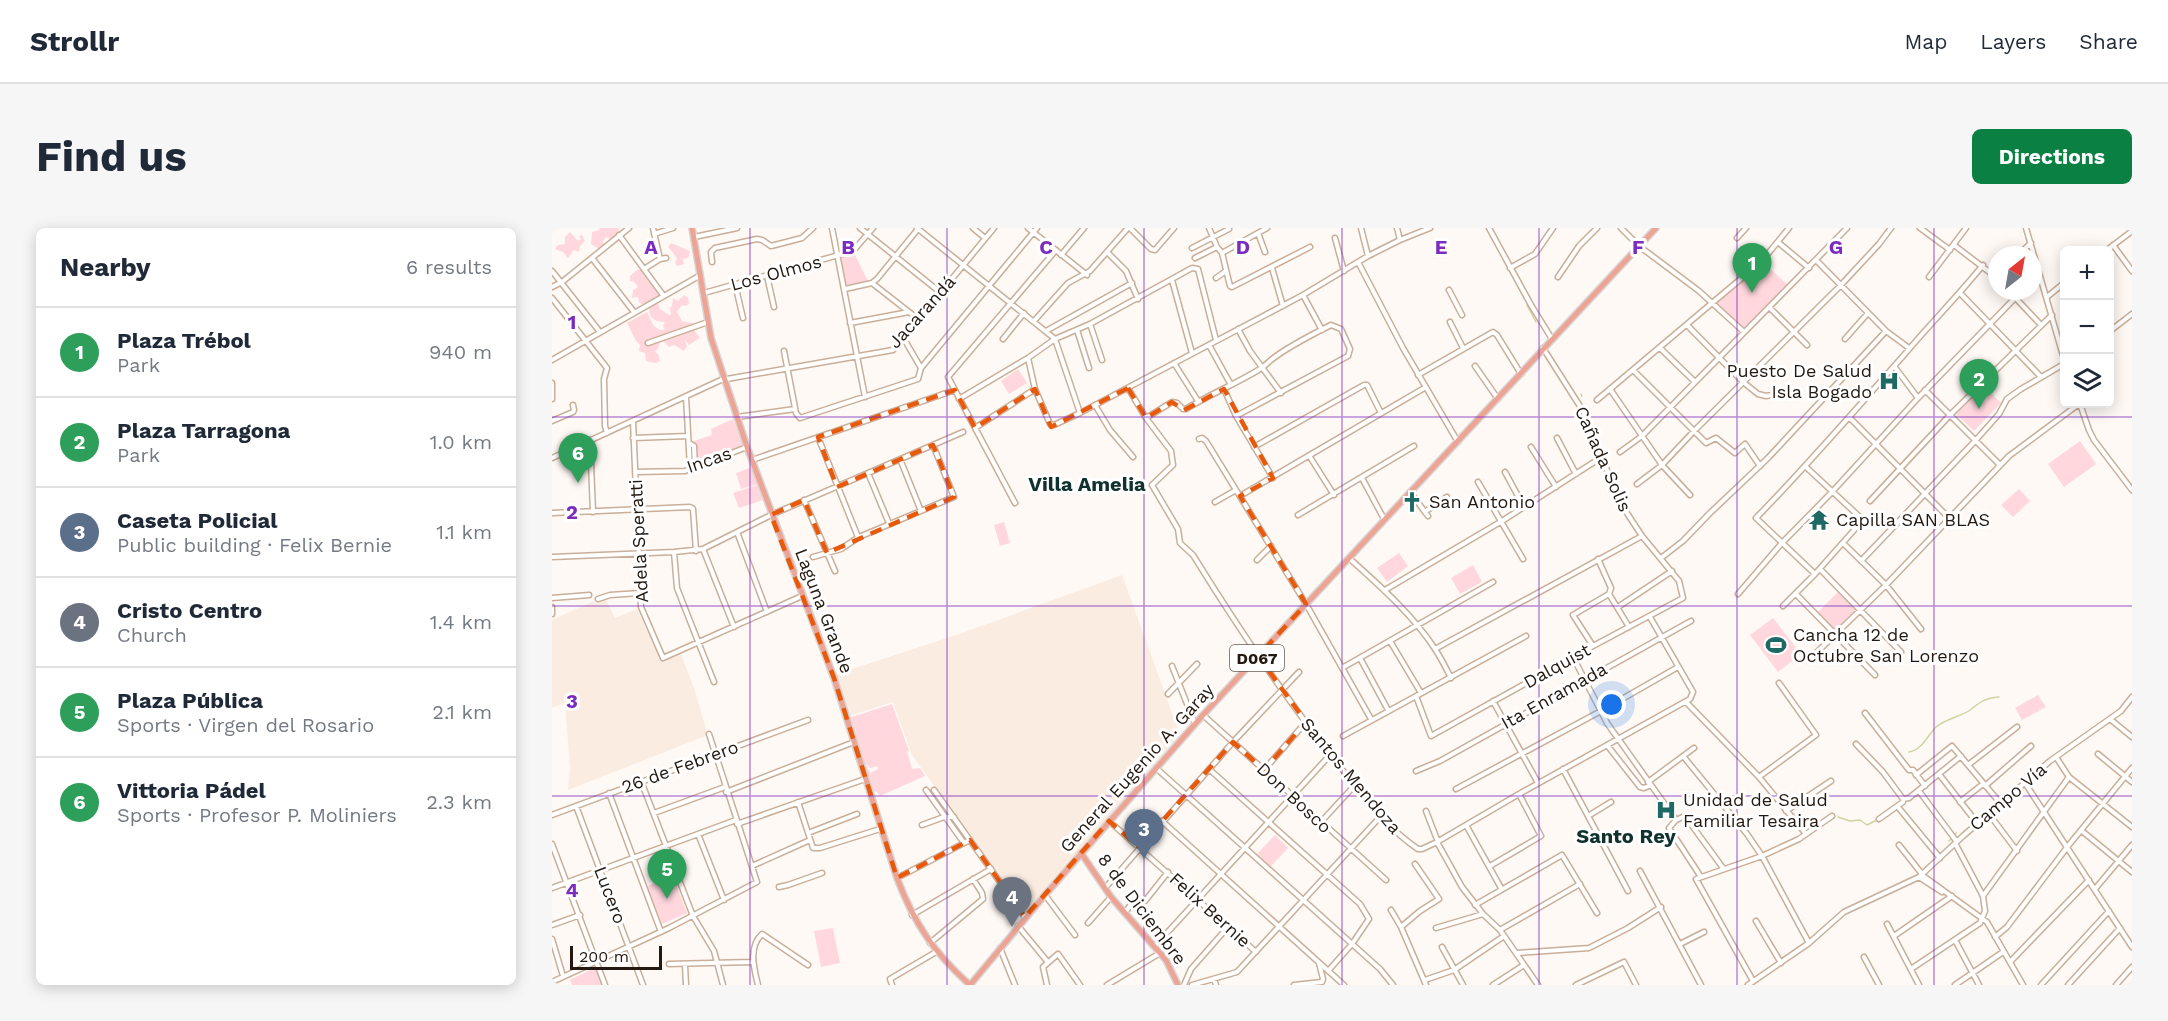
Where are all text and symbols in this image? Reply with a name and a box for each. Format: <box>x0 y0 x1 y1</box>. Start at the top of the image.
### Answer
text: Strollr <box>30 25 119 58</box>
text: Map <box>1904 29 1947 54</box>
text: Layers <box>1980 29 2046 54</box>
text: Share <box>2079 29 2138 54</box>
button: Directions <box>1972 129 2132 184</box>
text: Find us <box>36 132 187 181</box>
text: A <box>644 235 658 259</box>
text: B <box>841 235 855 259</box>
text: C <box>1039 235 1053 259</box>
text: D <box>1236 235 1250 259</box>
text: E <box>1435 235 1447 259</box>
text: F <box>1632 235 1644 259</box>
text: G <box>1829 235 1843 259</box>
pin: 1 <box>1732 244 1772 293</box>
north arrow <box>1988 246 2042 300</box>
map controls <box>2060 246 2114 408</box>
button: + <box>2060 246 2114 300</box>
street label: Los Olmos <box>728 250 824 295</box>
text: Nearby <box>60 252 151 282</box>
text: 6 results <box>406 255 492 279</box>
street label: Jacarandá <box>884 271 960 352</box>
button: − <box>2060 300 2114 354</box>
text: 1 <box>568 310 576 334</box>
text: Plaza Trébol <box>117 328 251 353</box>
text: 1 <box>75 340 84 364</box>
text: 940 m <box>429 340 492 364</box>
text: Park <box>117 353 160 377</box>
button: layers <box>2060 354 2114 408</box>
place label: Puesto De Salud Isla Bogado <box>1727 360 1872 402</box>
pin: 2 <box>1960 360 1998 409</box>
hospital icon: Puesto De Salud Isla Bogado <box>1877 369 1901 393</box>
street label: Cañada Solis <box>1571 403 1636 515</box>
text: Plaza Tarragona <box>117 418 290 443</box>
text: 2 <box>74 430 85 454</box>
text: 1.0 km <box>430 430 492 454</box>
pin: 6 <box>558 434 598 483</box>
street label: Incas <box>684 442 734 477</box>
text: Park <box>117 443 160 467</box>
district label: Villa Amelia <box>1028 472 1146 496</box>
street label: Adela Speratti <box>625 479 652 603</box>
church icon: San Antonio <box>1400 490 1424 514</box>
place label: San Antonio <box>1429 491 1535 512</box>
text: 2 <box>566 500 578 524</box>
text: Caseta Policial <box>117 508 278 533</box>
temple icon: Capilla SAN BLAS <box>1807 508 1831 532</box>
place label: Capilla SAN BLAS <box>1836 509 1990 530</box>
text: 3 <box>74 520 85 544</box>
text: 1.1 km <box>436 520 492 544</box>
text: Public building · Felix Bernie <box>117 533 392 557</box>
street label: Laguna Grande <box>791 546 858 676</box>
text: Cristo Centro <box>117 598 262 623</box>
text: 4 <box>73 610 86 634</box>
text: 1.4 km <box>430 610 492 634</box>
text: Church <box>117 623 187 647</box>
place label: Cancha 12 de Octubre San Lorenzo <box>1793 624 1979 666</box>
sports icon: Cancha 12 de Octubre San Lorenzo <box>1764 633 1788 657</box>
street label: Dalquist <box>1520 638 1594 692</box>
road number: D067 <box>1230 645 1284 671</box>
street label: Ita Enramada <box>1497 658 1610 733</box>
street label: General Eugenio A. Garay <box>1055 678 1218 856</box>
text: Plaza Pública <box>117 688 263 713</box>
text: 3 <box>566 689 578 713</box>
your location <box>1597 690 1626 719</box>
text: 5 <box>74 700 85 724</box>
text: 2.1 km <box>432 700 492 724</box>
text: Sports · Virgen del Rosario <box>117 713 374 737</box>
street label: Santos Mendoza <box>1297 713 1406 838</box>
street label: 26 de Febrero <box>619 736 741 797</box>
street label: Don Bosco <box>1253 758 1336 837</box>
street label: Campo Vía <box>1965 758 2050 835</box>
text: Vittoria Pádel <box>117 778 266 803</box>
place label: Unidad de Salud Familiar Tesaira <box>1683 789 1828 831</box>
text: 6 <box>73 790 86 814</box>
text: 2.3 km <box>426 790 492 814</box>
hospital icon: Unidad de Salud Familiar Tesaira <box>1654 798 1678 822</box>
text: Sports · Profesor P. Moliniers <box>117 803 397 827</box>
pin: 3 <box>1124 810 1164 859</box>
district label: Santo Rey <box>1576 824 1676 848</box>
street label: 8 de Diciembre <box>1094 849 1191 968</box>
pin: 5 <box>648 850 686 899</box>
street label: Lucero <box>590 863 631 927</box>
street label: Felix Bernie <box>1165 868 1255 952</box>
text: 4 <box>566 878 579 902</box>
pin: 4 <box>992 878 1032 927</box>
scale bar <box>570 943 662 970</box>
text: 200 m <box>579 947 629 966</box>

